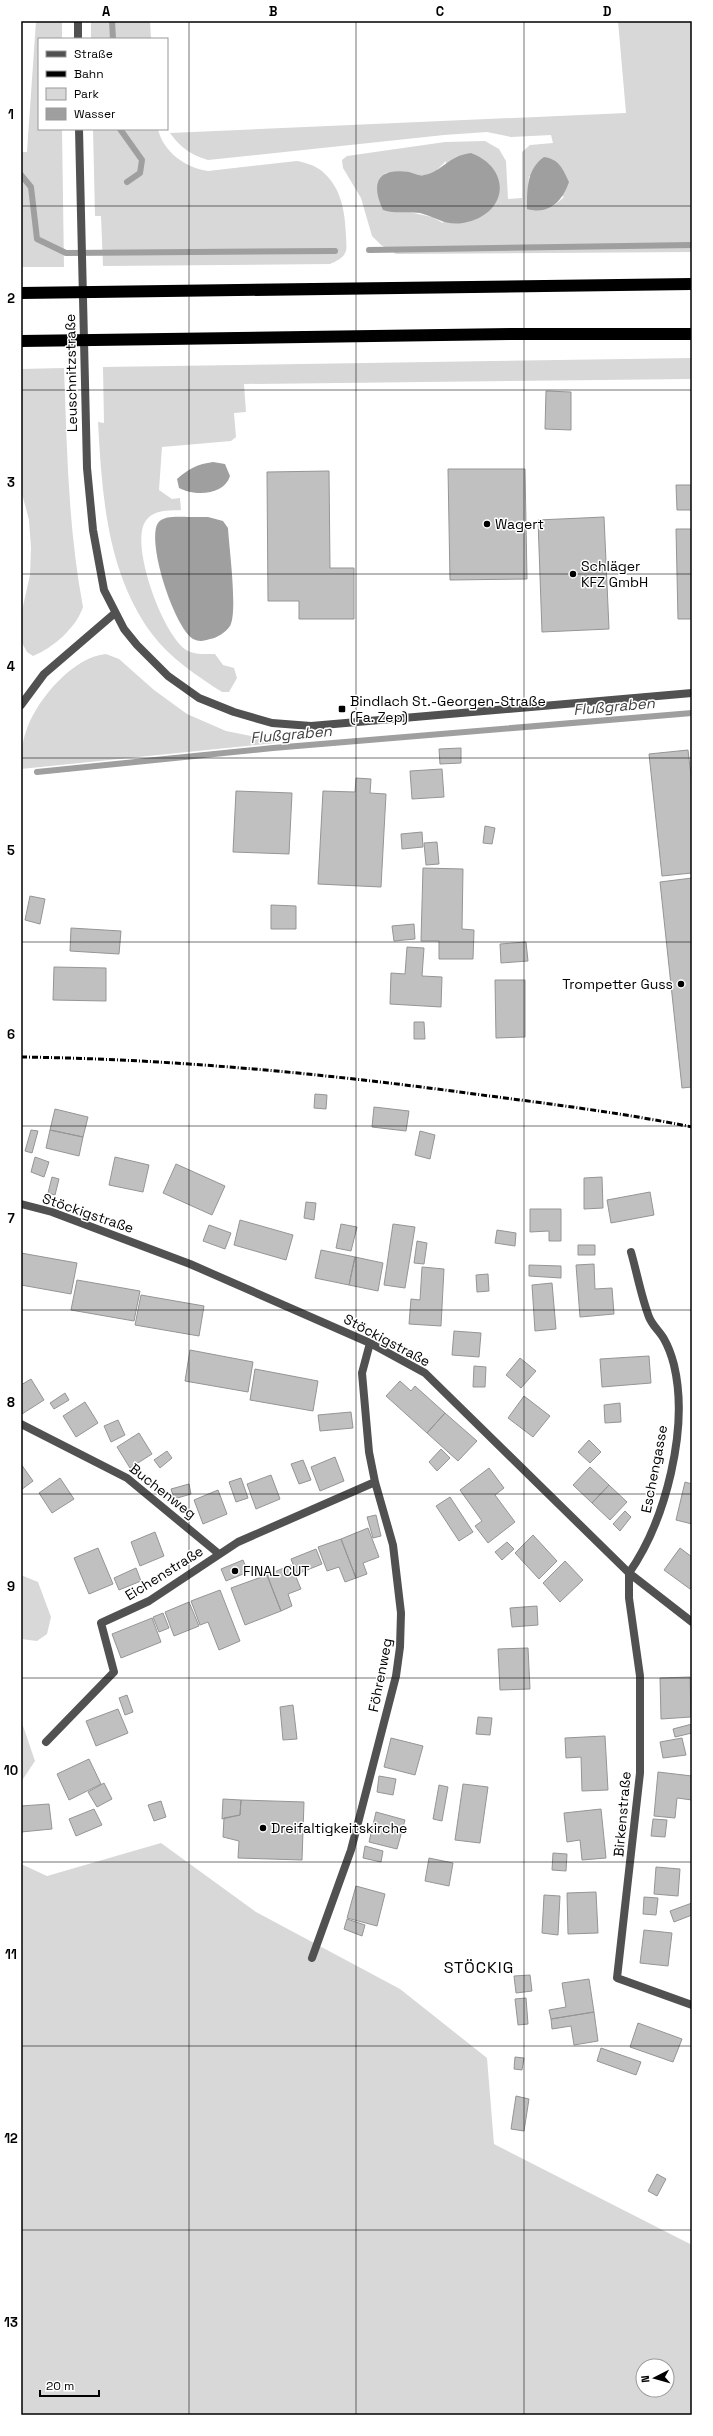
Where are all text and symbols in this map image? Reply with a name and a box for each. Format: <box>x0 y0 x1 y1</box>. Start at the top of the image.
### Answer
text: A <box>102 3 111 20</box>
text: B <box>269 3 278 20</box>
text: C <box>436 3 444 20</box>
text: D <box>603 3 612 20</box>
legend <box>38 38 168 130</box>
text: Straße <box>74 46 113 62</box>
text: Bahn <box>74 66 104 82</box>
text: Park <box>74 86 99 102</box>
text: 1 <box>8 106 14 123</box>
text: Wasser <box>74 106 116 122</box>
text: 2 <box>7 290 15 307</box>
street label: Leuschnitzstraße <box>61 314 81 432</box>
text: 3 <box>7 474 15 491</box>
place label: Wagert <box>495 515 544 533</box>
marker: Wagert <box>482 519 492 529</box>
place label: Schläger KFZ GmbH <box>581 557 648 591</box>
marker: Schläger KFZ GmbH <box>568 569 578 579</box>
text: 4 <box>7 658 15 675</box>
place label: Bindlach St.-Georgen-Straße (Fa. Zep) <box>350 692 546 726</box>
water label: Flußgraben <box>572 693 656 719</box>
marker: Bindlach St.-Georgen-Straße (Fa. Zep) <box>337 704 347 714</box>
water label: Flußgraben <box>249 721 333 747</box>
text: 5 <box>7 842 15 859</box>
place label: Trompetter Guss <box>562 975 673 993</box>
marker: Trompetter Guss <box>676 979 686 989</box>
text: 6 <box>7 1026 15 1043</box>
street label: Stöckigstraße <box>40 1189 136 1237</box>
text: 7 <box>7 1210 15 1227</box>
street label: Stöckigstraße <box>341 1310 433 1370</box>
text: 8 <box>7 1394 15 1411</box>
street label: Eschengasse <box>637 1424 671 1514</box>
street label: Buchenweg <box>126 1459 200 1523</box>
street label: Eichenstraße <box>122 1542 206 1604</box>
place label: FINAL CUT <box>243 1562 310 1580</box>
marker: FINAL CUT <box>230 1566 240 1576</box>
text: 9 <box>7 1578 15 1595</box>
street label: Föhrenweg <box>364 1637 396 1713</box>
text: 10 <box>4 1762 18 1779</box>
street label: Birkenstraße <box>609 1770 635 1858</box>
place label: Dreifaltigkeitskirche <box>271 1819 407 1837</box>
marker: Dreifaltigkeitskirche <box>258 1823 268 1833</box>
text: 11 <box>5 1946 17 1963</box>
district label: STÖCKIG <box>444 1957 514 1978</box>
text: 12 <box>4 2130 18 2147</box>
text: 13 <box>4 2314 18 2331</box>
north arrow <box>635 2358 675 2398</box>
scale bar <box>40 2372 99 2398</box>
text: N <box>638 2375 652 2383</box>
text: 20 m <box>46 2378 74 2394</box>

